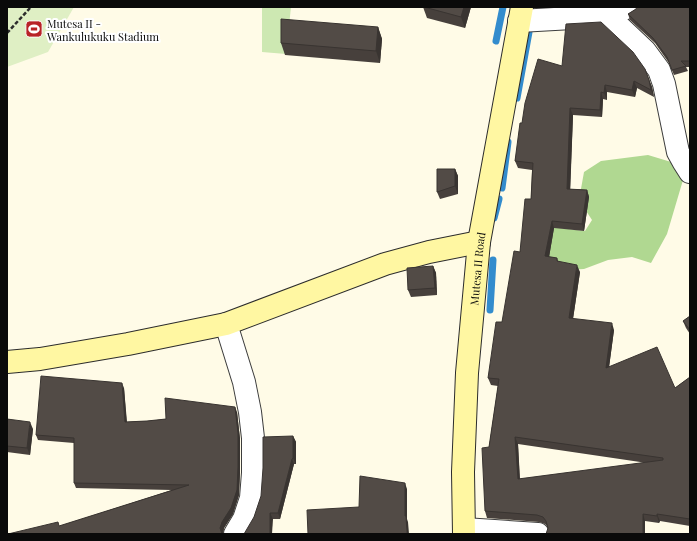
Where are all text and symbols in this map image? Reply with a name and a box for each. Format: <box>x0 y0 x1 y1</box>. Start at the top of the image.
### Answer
place label: Mutesa II - Wankulukuku Stadium <box>46 16 159 44</box>
sports icon: Mutesa II - Wankulukuku Stadium <box>24 19 44 39</box>
street label: Mutesa II Road <box>466 230 488 306</box>

